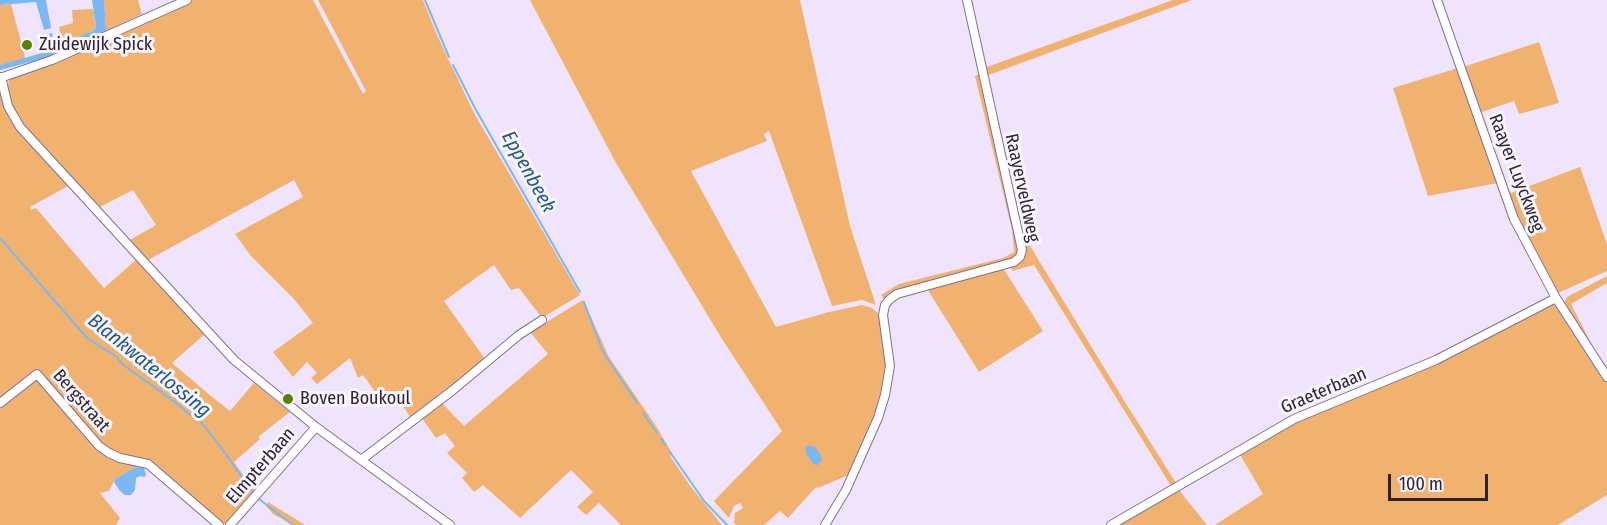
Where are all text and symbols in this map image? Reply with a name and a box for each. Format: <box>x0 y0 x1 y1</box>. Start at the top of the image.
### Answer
place label: Zuidewijk Spick <box>39 34 152 56</box>
marker: Zuidewijk Spick <box>20 38 34 52</box>
street label: Raayer Luyckweg <box>1484 111 1548 235</box>
water label: Eppenbeek <box>496 127 560 217</box>
street label: Raayerveldweg <box>1000 132 1044 244</box>
water label: Blankwaterlossing <box>83 309 215 423</box>
street label: Graeterbaan <box>1278 363 1370 419</box>
street label: Bergstraat <box>48 365 114 437</box>
place label: Boven Boukoul <box>300 388 410 410</box>
marker: Boven Boukoul <box>281 392 295 406</box>
street label: Elmpterbaan <box>222 424 300 508</box>
scale bar <box>1391 462 1492 500</box>
text: 100 m <box>1399 473 1443 495</box>

